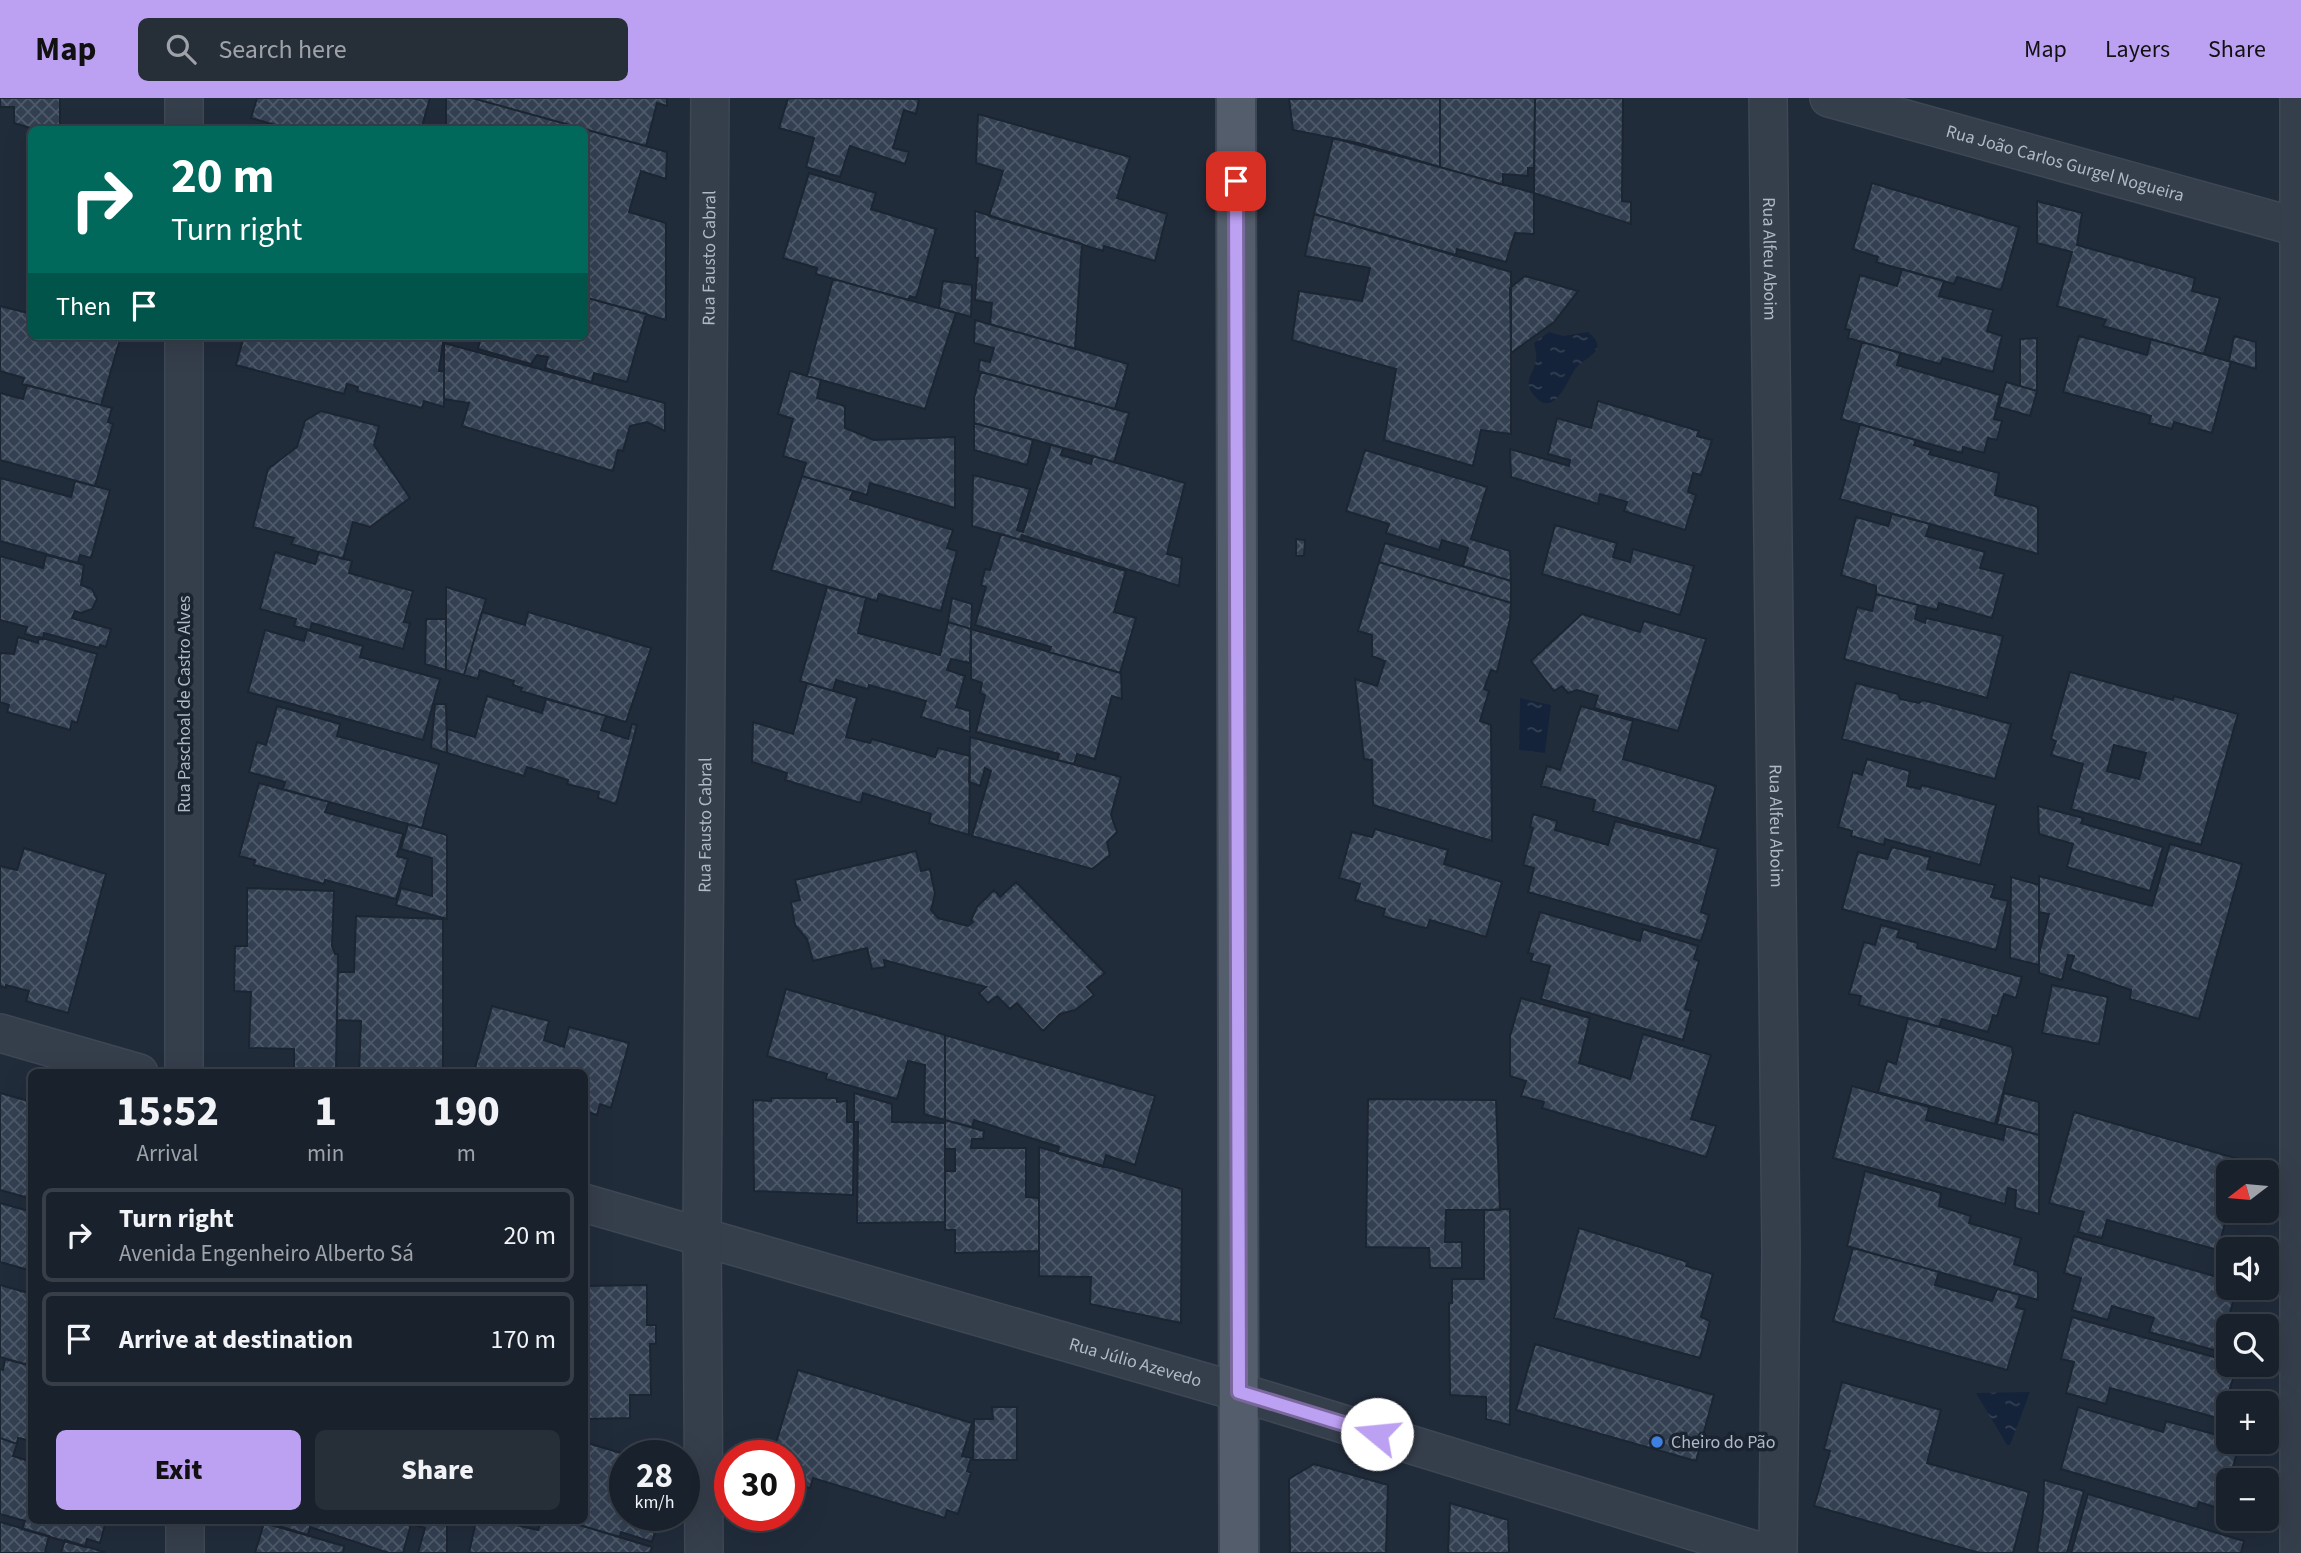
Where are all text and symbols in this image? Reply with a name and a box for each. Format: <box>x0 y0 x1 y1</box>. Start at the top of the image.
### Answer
search box <box>138 18 628 81</box>
text: Map <box>35 26 96 73</box>
icon: search <box>162 30 200 68</box>
text: Search here <box>218 31 347 68</box>
text: Map <box>2024 32 2067 67</box>
text: Layers <box>2105 32 2170 67</box>
text: Share <box>2208 32 2266 67</box>
street label: Rua João Carlos Gurgel Nogueira <box>1943 118 2187 208</box>
text: 20 m <box>171 142 275 212</box>
pin <box>1206 151 1266 211</box>
icon: right <box>56 154 147 245</box>
icon: arrive <box>1217 162 1255 200</box>
street label: Rua Fausto Cabral <box>696 190 722 326</box>
street label: Rua Alfeu Aboim <box>1757 197 1783 321</box>
text: Turn right <box>171 207 302 253</box>
icon: arrive <box>125 287 163 325</box>
text: Then <box>56 288 111 325</box>
street label: Rua Paschoal de Castro Alves <box>172 595 197 813</box>
street label: Rua Fausto Cabral <box>692 757 718 893</box>
street label: Rua Alfeu Aboim <box>1763 764 1789 888</box>
text: 15:52 <box>116 1082 219 1142</box>
text: 1 <box>314 1082 337 1142</box>
text: 190 <box>433 1082 500 1142</box>
text: Arrival <box>137 1137 198 1170</box>
text: min <box>307 1137 344 1170</box>
text: m <box>457 1137 476 1170</box>
north arrow <box>2216 1160 2278 1223</box>
map controls <box>2216 1160 2279 1531</box>
text: Turn right <box>119 1200 234 1237</box>
icon: right <box>60 1216 98 1254</box>
text: 20 m <box>503 1217 556 1254</box>
text: Avenida Engenheiro Alberto Sá <box>119 1237 414 1270</box>
button: sound <box>2216 1237 2279 1300</box>
button: search <box>2216 1314 2279 1377</box>
icon: arrive <box>60 1320 98 1358</box>
text: Arrive at destination <box>119 1321 353 1358</box>
text: 170 m <box>490 1321 556 1358</box>
street label: Rua Júlio Azevedo <box>1066 1331 1205 1393</box>
button: + <box>2216 1391 2279 1454</box>
position arrow <box>1340 1397 1414 1471</box>
button: Exit <box>56 1430 301 1510</box>
button: Share <box>315 1430 560 1510</box>
place label: Cheiro do Pão <box>1671 1430 1775 1455</box>
marker: Cheiro do Pão <box>1649 1434 1665 1450</box>
speed limit sign: 30 <box>714 1440 805 1531</box>
text: 28 <box>636 1451 673 1501</box>
button: − <box>2216 1468 2279 1531</box>
text: km/h <box>635 1490 674 1515</box>

